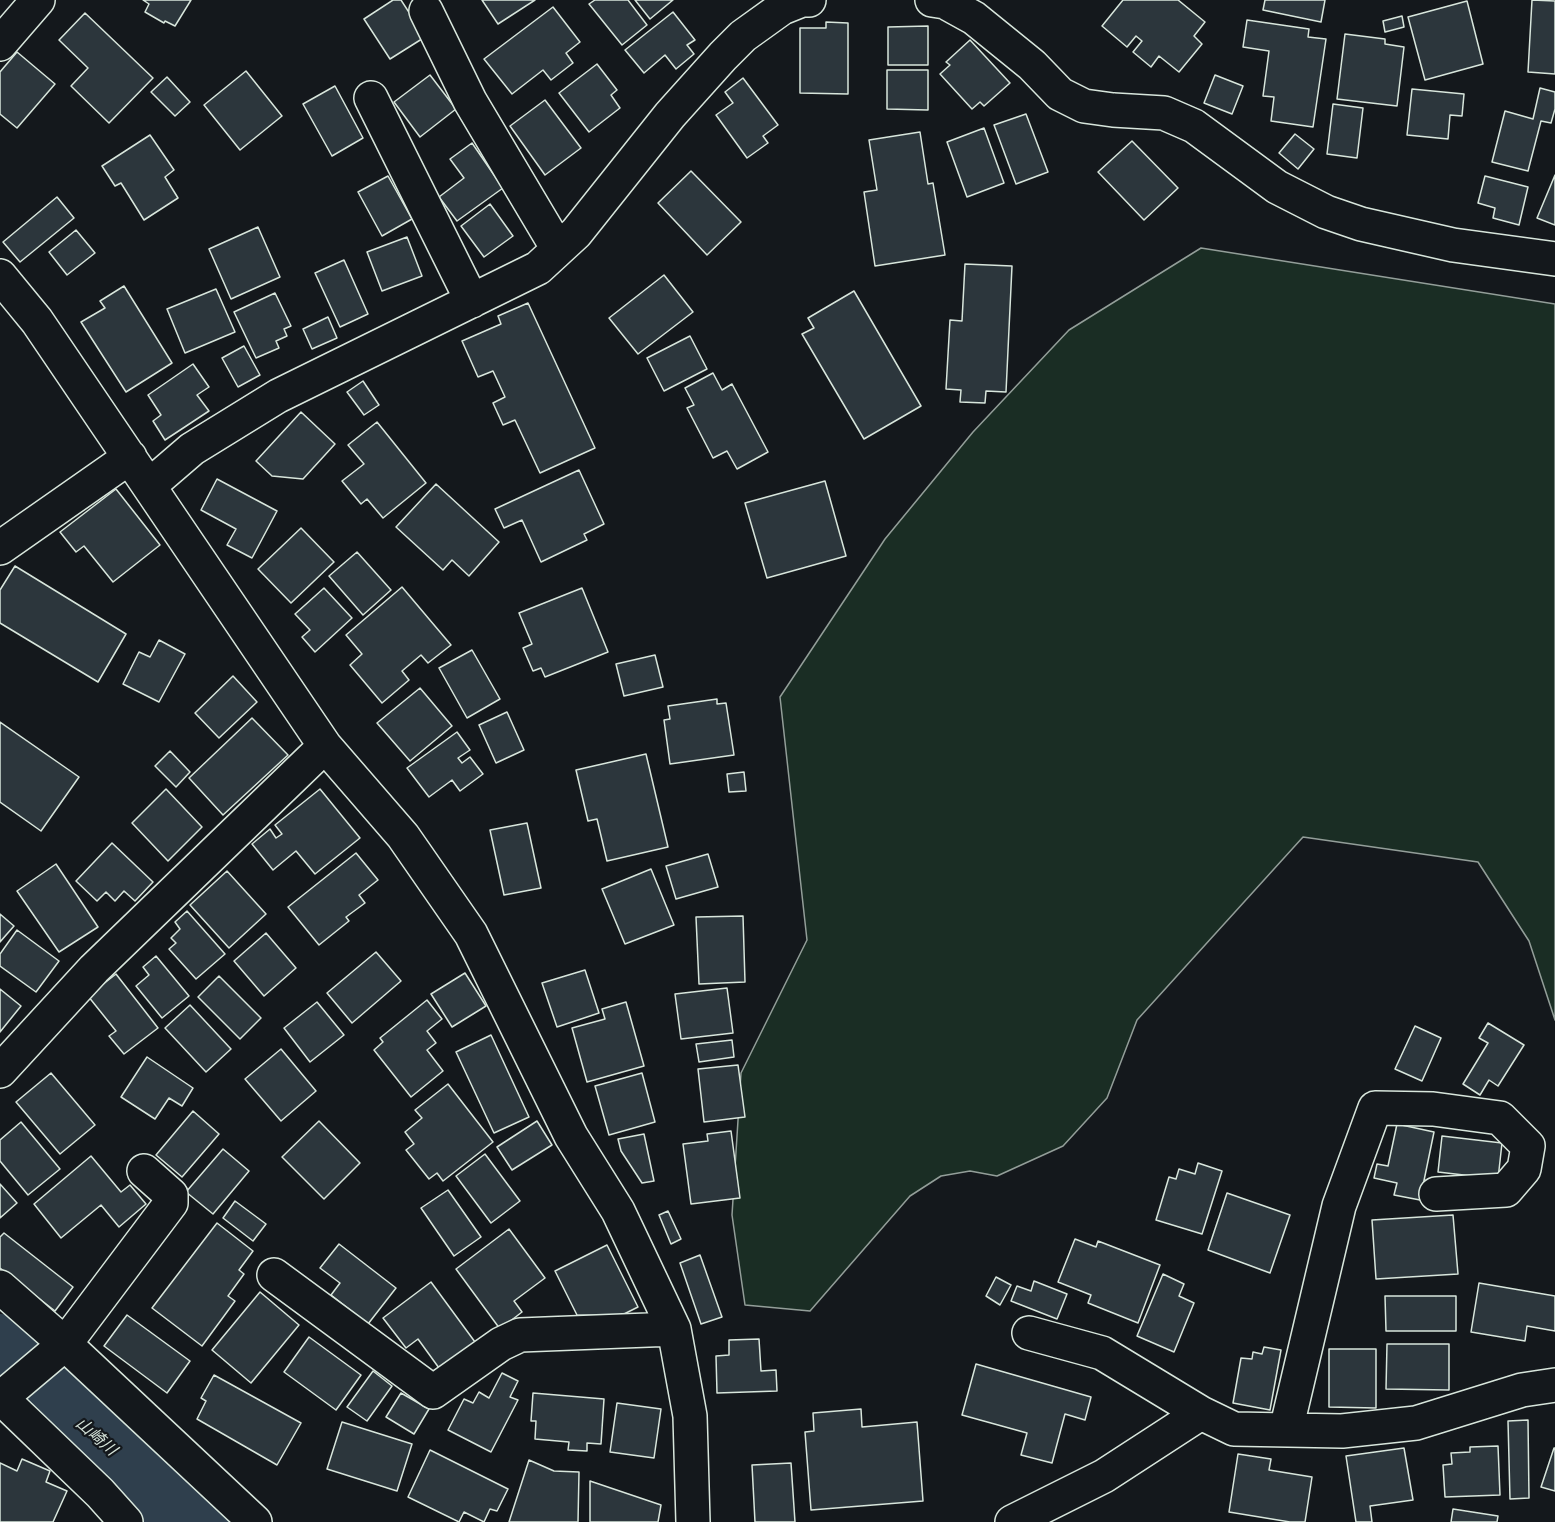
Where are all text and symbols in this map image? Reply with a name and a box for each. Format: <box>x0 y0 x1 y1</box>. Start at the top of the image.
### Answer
water label: 山崎川 <box>72 1414 120 1460</box>

